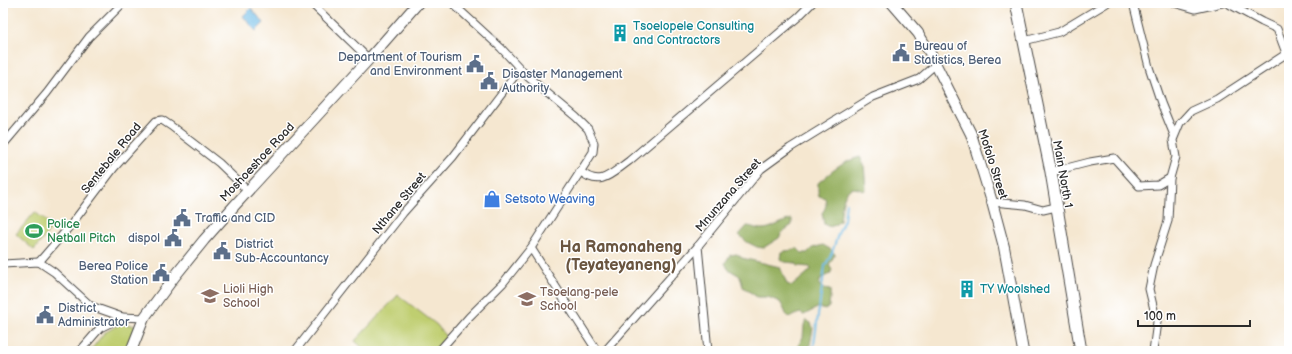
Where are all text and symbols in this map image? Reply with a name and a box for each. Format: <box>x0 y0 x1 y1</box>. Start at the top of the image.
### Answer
place label: Tsoelopele Consulting and Contractors <box>633 19 754 48</box>
building icon: Tsoelopele Consulting and Contractors <box>610 23 630 43</box>
place label: Bureau of Statistics, Berea <box>914 39 1001 68</box>
public building icon: Bureau of Statistics, Berea <box>891 43 911 63</box>
place label: Department of Tourism and Environment <box>338 50 462 79</box>
public building icon: Department of Tourism and Environment <box>465 54 485 74</box>
place label: Disaster Management Authority <box>502 67 623 96</box>
public building icon: Disaster Management Authority <box>479 71 499 91</box>
street label: Sentebale Road <box>78 120 145 197</box>
street label: Moshoeshoe Road <box>217 120 298 205</box>
street label: Mofolo Street <box>974 127 1011 201</box>
street label: Main North 1 <box>1049 139 1076 209</box>
street label: Mnunzana Street <box>692 155 765 235</box>
street label: Nthane Street <box>369 169 430 237</box>
shop icon: Setsoto Weaving <box>482 189 502 209</box>
place label: Setsoto Weaving <box>505 192 595 207</box>
public building icon: Traffic and CID <box>172 208 192 228</box>
place label: Traffic and CID <box>195 211 276 226</box>
place label: Police Netball Pitch <box>47 217 116 246</box>
sports icon: Police Netball Pitch <box>24 221 44 241</box>
public building icon: dispol <box>163 228 183 248</box>
place label: dispol <box>128 231 160 246</box>
place label: District Sub-Accountancy <box>235 237 329 266</box>
district label: Ha Ramonaheng (Teyateyaneng) <box>560 238 682 275</box>
public building icon: District Sub-Accountancy <box>212 241 232 261</box>
place label: Berea Police Station <box>79 259 148 288</box>
public building icon: Berea Police Station <box>151 263 171 283</box>
building icon: TY Woolshed <box>957 279 977 299</box>
place label: Lioli High School <box>223 282 274 311</box>
place label: TY Woolshed <box>980 282 1050 297</box>
place label: Tsoelang-pele School <box>540 285 618 314</box>
school or university icon: Lioli High School <box>200 286 220 306</box>
school or university icon: Tsoelang-pele School <box>517 289 537 309</box>
place label: District Administrator <box>58 301 130 330</box>
scale bar <box>1138 302 1250 328</box>
public building icon: District Administrator <box>35 305 55 325</box>
text: 100 m <box>1144 309 1176 324</box>

